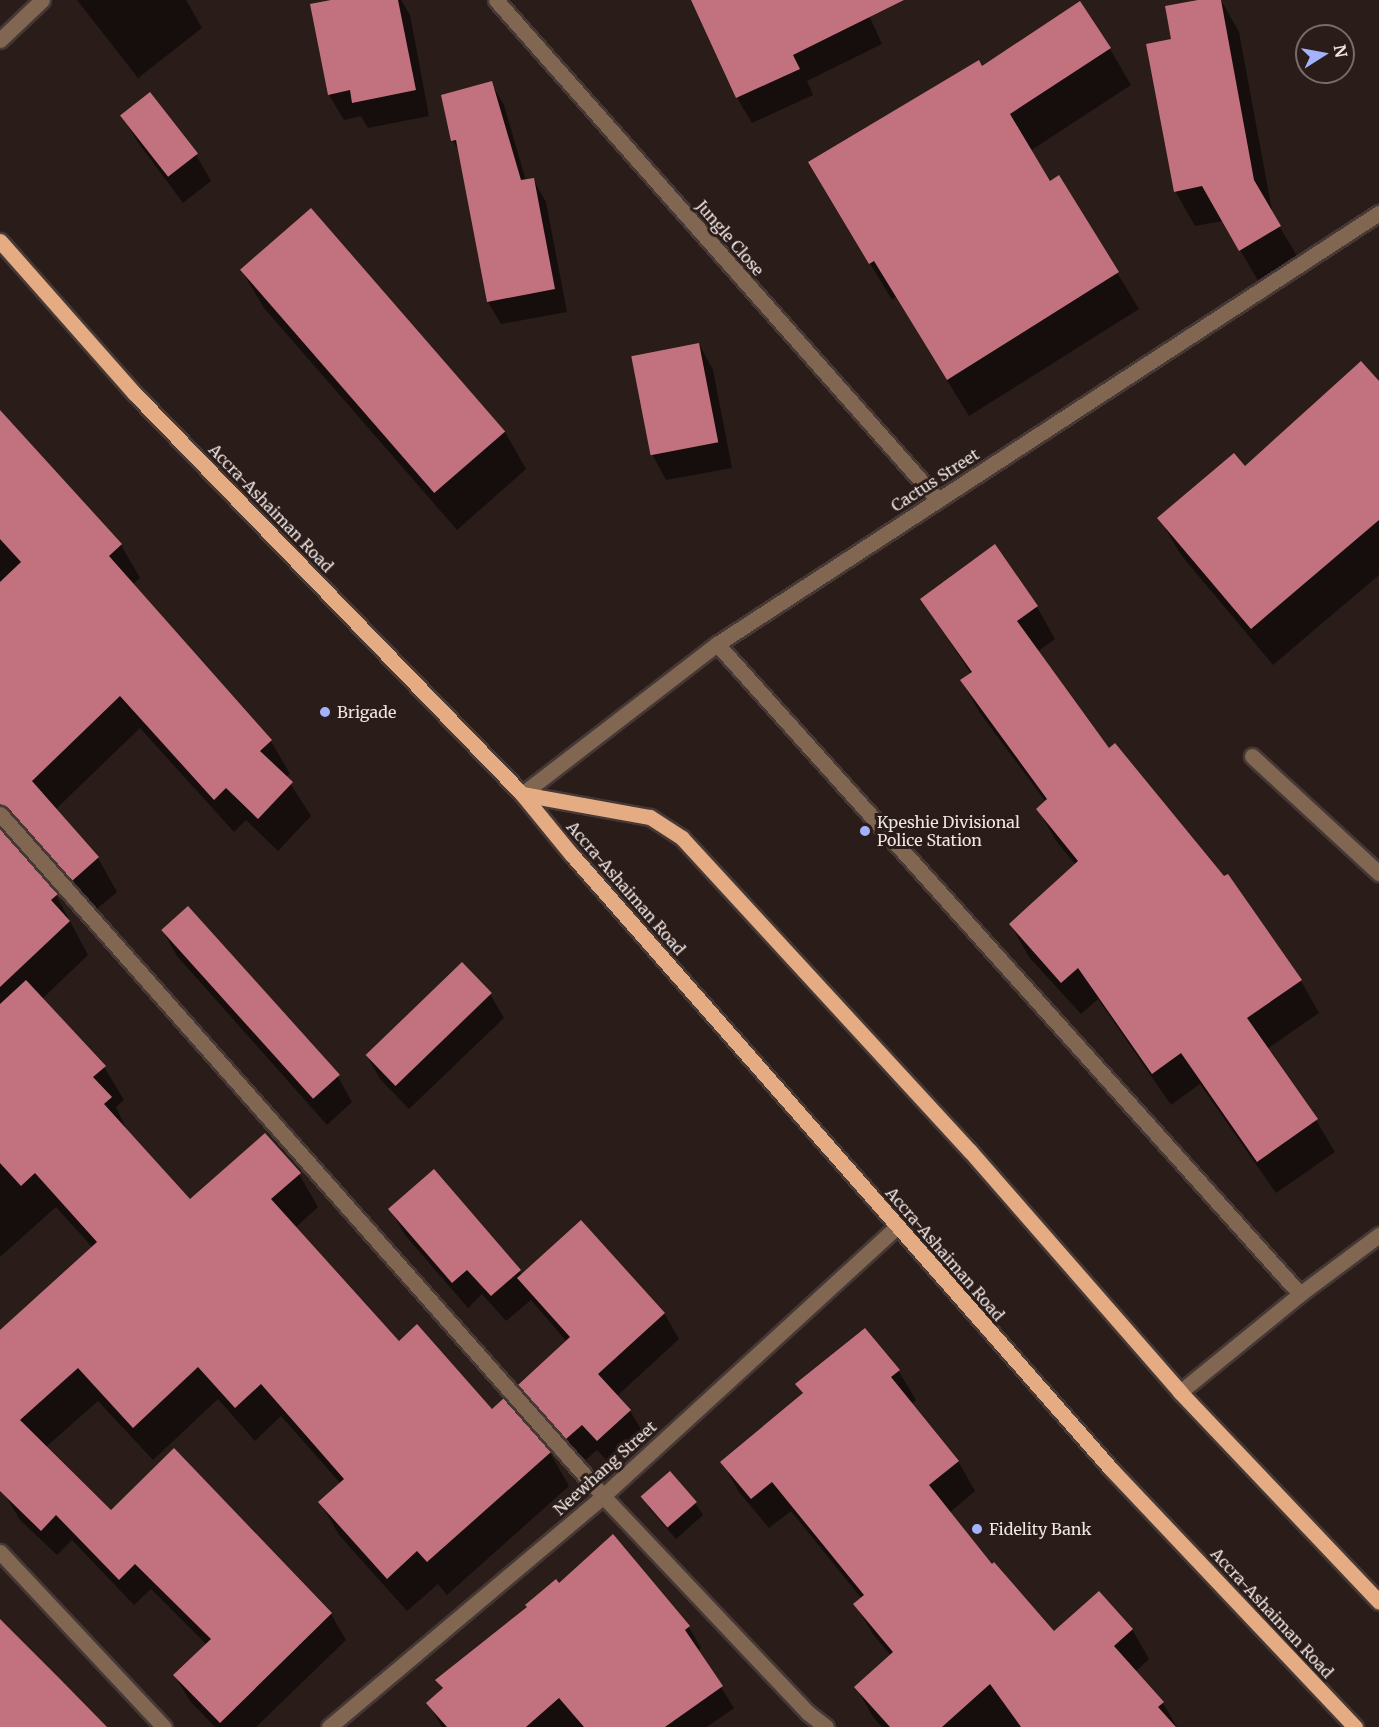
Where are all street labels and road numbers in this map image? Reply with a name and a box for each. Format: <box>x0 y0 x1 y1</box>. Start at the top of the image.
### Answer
street label: Jungle Close <box>692 196 768 280</box>
street label: Accra-Ashaiman Road <box>205 440 337 576</box>
street label: Cactus Street <box>887 444 983 516</box>
street label: Accra-Ashaiman Road <box>563 817 689 959</box>
street label: Accra-Ashaiman Road <box>882 1183 1008 1325</box>
street label: Neewhang Street <box>550 1417 660 1519</box>
street label: Accra-Ashaiman Road <box>1207 1544 1337 1682</box>

